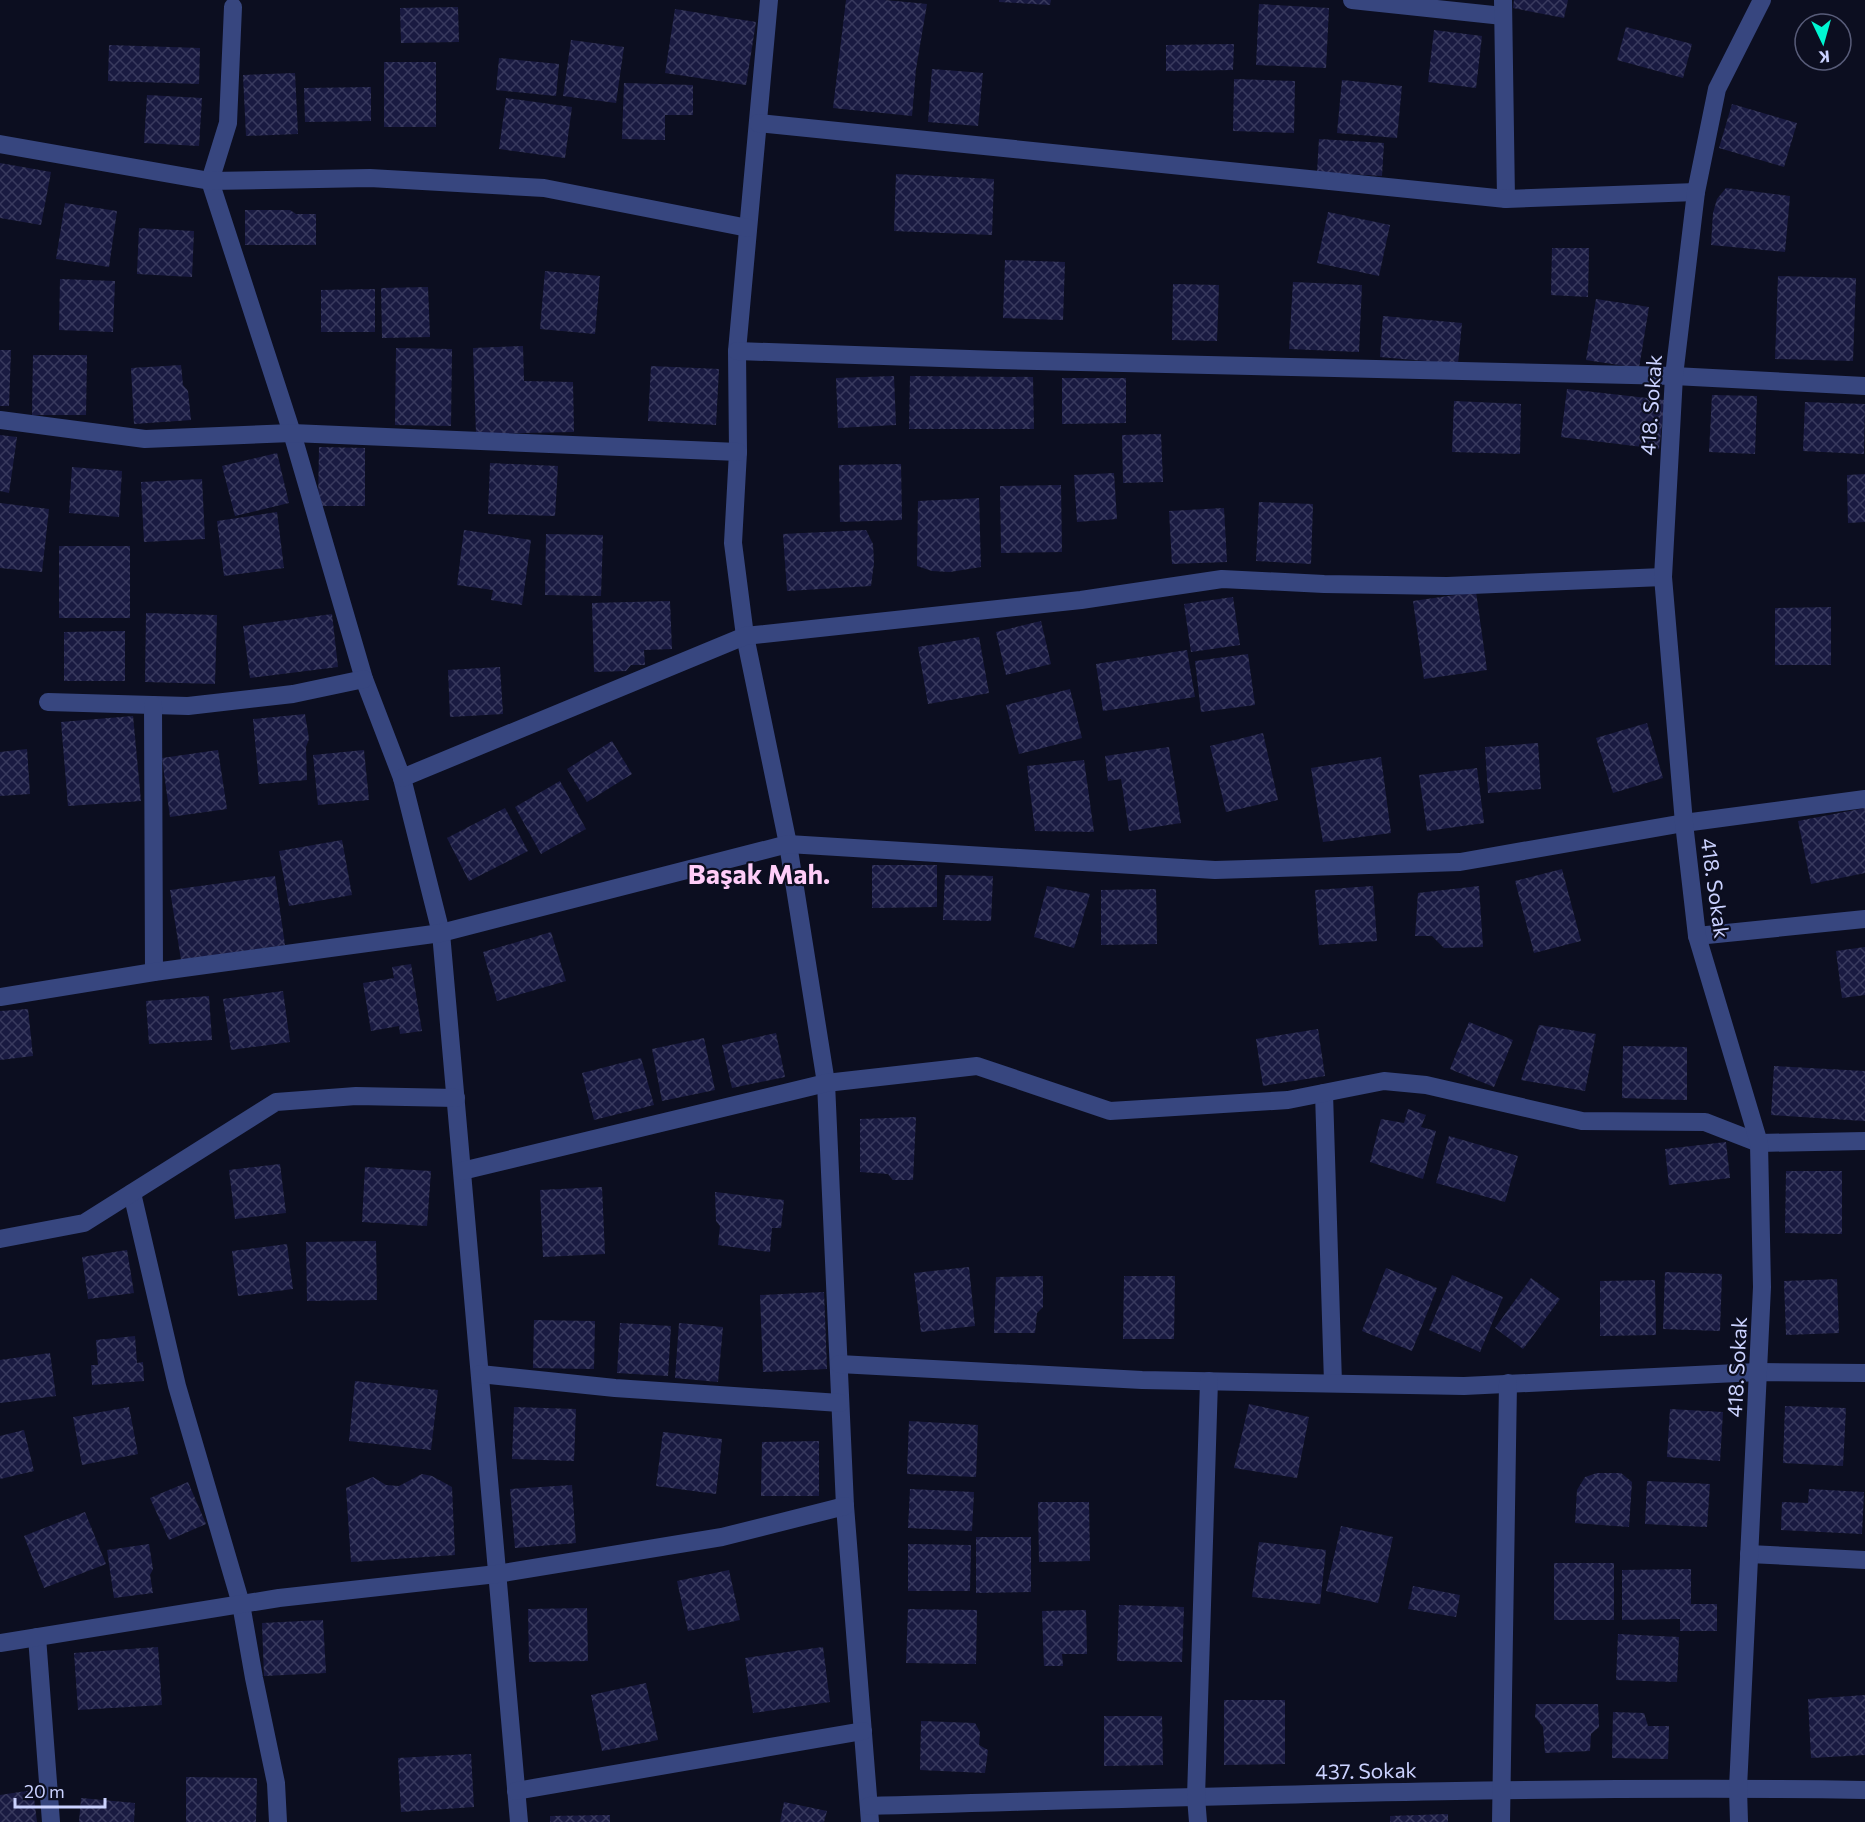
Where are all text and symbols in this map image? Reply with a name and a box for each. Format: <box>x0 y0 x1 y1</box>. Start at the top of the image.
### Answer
north arrow <box>1793 12 1853 72</box>
text: K <box>1818 47 1831 67</box>
street label: 418. Sokak <box>1634 354 1666 456</box>
street label: 418. Sokak <box>1697 836 1735 940</box>
district label: Başak Mah. <box>688 857 830 890</box>
street label: 418. Sokak <box>1721 1316 1751 1418</box>
street label: 437. Sokak <box>1315 1757 1417 1783</box>
scale bar <box>15 1771 105 1809</box>
text: 20 m <box>24 1780 65 1802</box>

